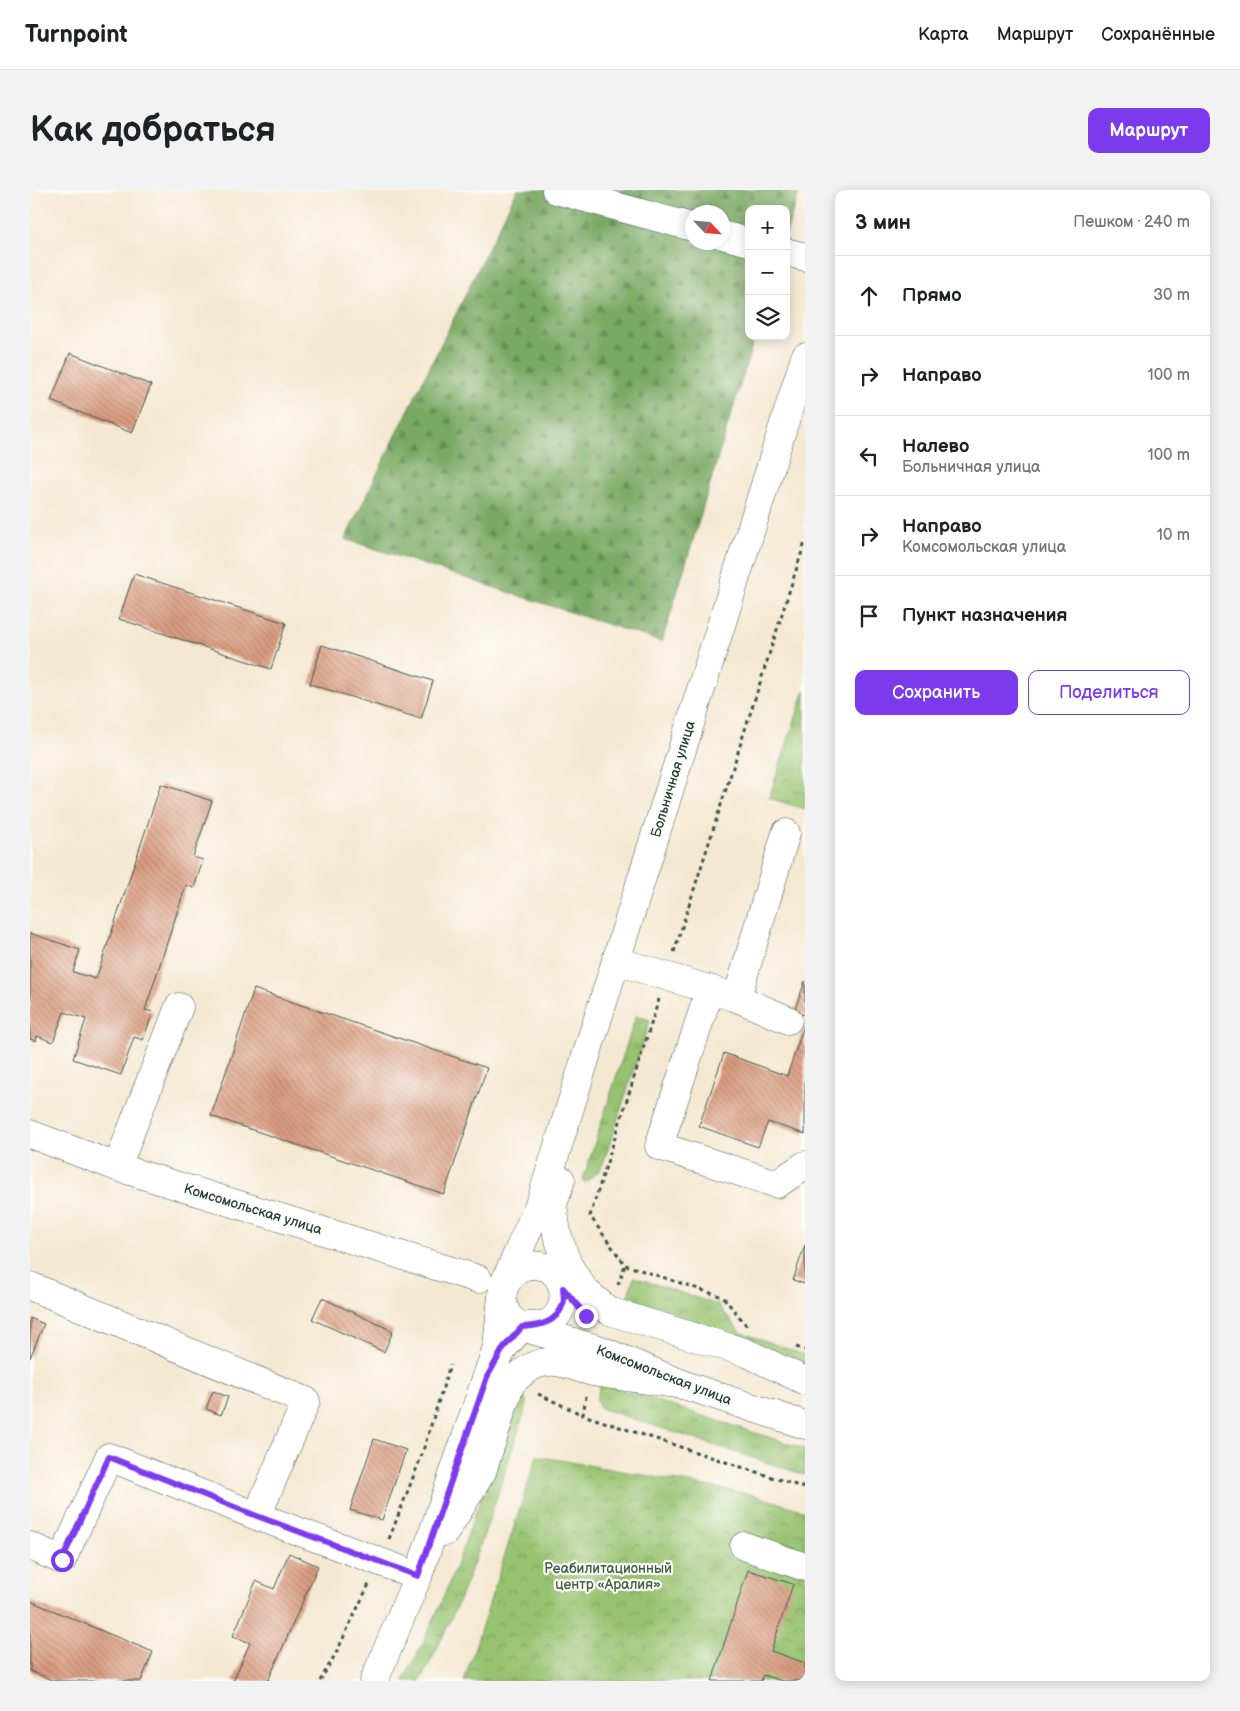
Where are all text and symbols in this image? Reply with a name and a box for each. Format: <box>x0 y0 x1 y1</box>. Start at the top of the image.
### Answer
text: Turnpoint <box>25 20 128 49</box>
text: Карта <box>918 24 969 45</box>
text: Маршрут <box>997 24 1073 45</box>
text: Сохранённые <box>1101 24 1215 45</box>
button: Маршрут <box>1088 108 1210 153</box>
text: Как добраться <box>30 109 276 152</box>
north arrow <box>685 205 730 250</box>
map controls <box>745 205 790 340</box>
button: + <box>745 205 790 250</box>
text: 3 мин <box>855 210 911 235</box>
text: Пешком · 240 m <box>1073 213 1190 232</box>
button: − <box>745 250 790 295</box>
icon: ahead <box>855 282 883 310</box>
text: Прямо <box>902 284 962 307</box>
text: 30 m <box>1153 286 1190 305</box>
button: layers <box>745 295 790 340</box>
icon: right <box>855 362 883 390</box>
text: Направо <box>902 364 982 387</box>
text: 100 m <box>1147 366 1190 385</box>
text: Налево <box>902 435 969 458</box>
icon: left <box>855 442 883 470</box>
text: 100 m <box>1147 446 1190 465</box>
text: Больничная улица <box>902 458 1041 477</box>
text: Направо <box>902 515 982 538</box>
icon: right <box>855 522 883 550</box>
text: 10 m <box>1157 526 1190 545</box>
text: Комсомольская улица <box>902 538 1066 557</box>
icon: arrive <box>855 602 883 630</box>
text: Пункт назначения <box>902 604 1067 627</box>
button: Сохранить <box>855 670 1018 715</box>
button: Поделиться <box>1028 670 1190 715</box>
street label: Больничная улица <box>647 718 699 839</box>
street label: Комсомольская улица <box>182 1180 325 1238</box>
route end <box>575 1305 598 1328</box>
street label: Комсомольская улица <box>594 1341 735 1409</box>
route start <box>51 1549 74 1572</box>
park label: Реабилитационный центр «Аралия» <box>544 1560 672 1593</box>

